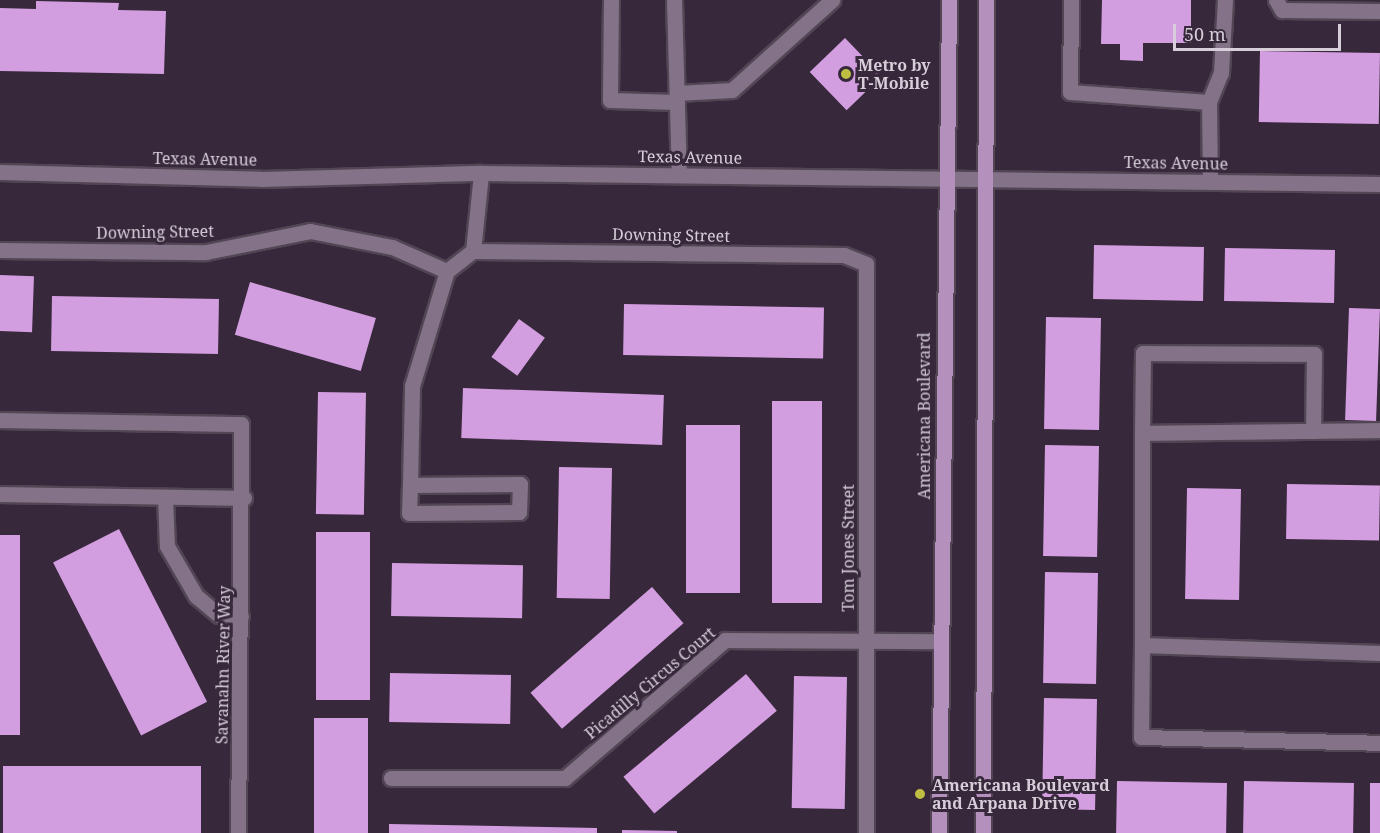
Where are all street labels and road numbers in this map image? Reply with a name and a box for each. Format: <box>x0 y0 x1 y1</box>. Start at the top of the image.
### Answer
street label: Texas Avenue <box>638 146 742 168</box>
street label: Texas Avenue <box>153 148 257 170</box>
street label: Texas Avenue <box>1124 152 1228 174</box>
street label: Downing Street <box>96 221 214 243</box>
street label: Downing Street <box>612 224 730 246</box>
street label: Americana Boulevard <box>914 333 934 499</box>
street label: Tom Jones Street <box>838 484 858 612</box>
street label: Savanahn River Way <box>212 586 234 744</box>
street label: Picadilly Circus Court <box>581 623 719 743</box>

